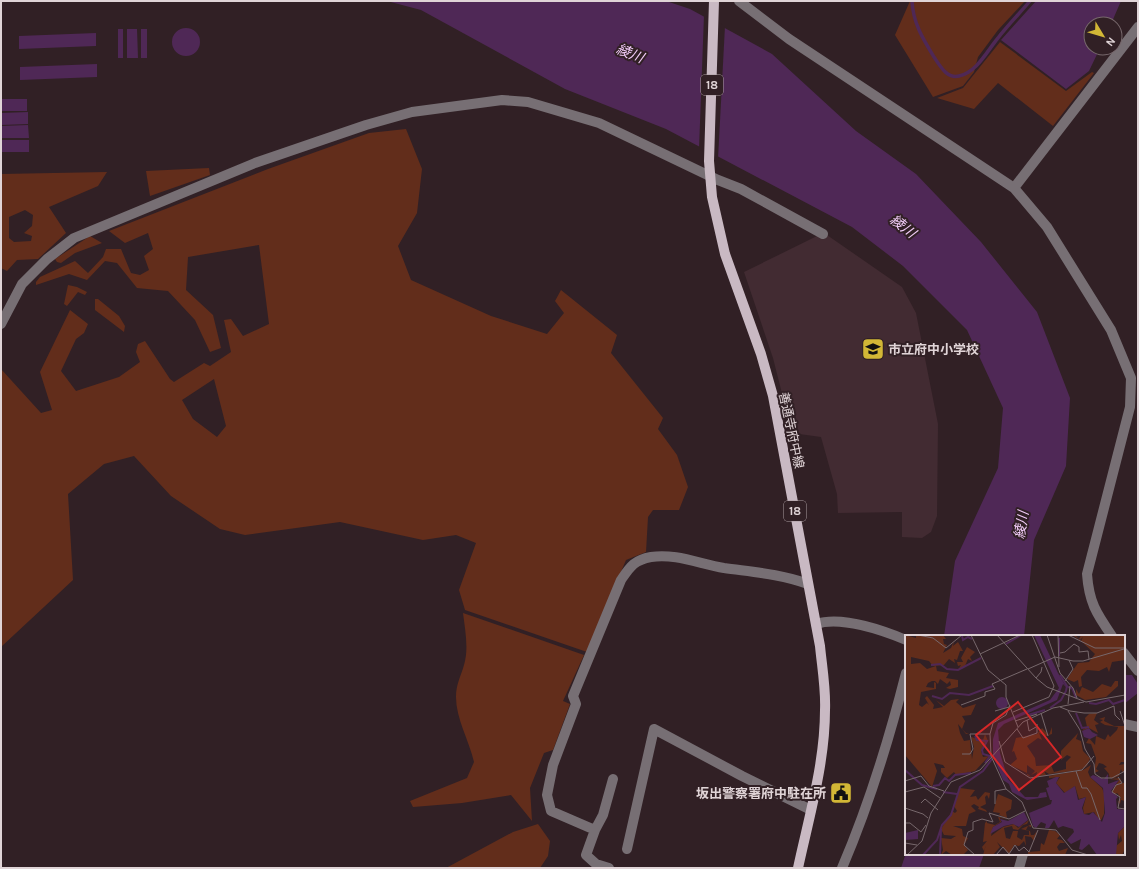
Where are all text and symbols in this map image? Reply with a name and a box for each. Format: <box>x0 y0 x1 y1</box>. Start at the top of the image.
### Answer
north arrow <box>1083 16 1123 56</box>
text: N <box>1103 35 1118 49</box>
water label: 綾川 <box>614 40 648 67</box>
road number: 18 <box>701 75 723 95</box>
water label: 綾川 <box>886 211 921 243</box>
school or university icon: 市立府中小学校 <box>860 336 886 362</box>
place label: 市立府中小学校 <box>888 342 979 357</box>
street label: 善通寺府中線 <box>776 390 807 470</box>
road number: 18 <box>784 501 806 521</box>
water label: 綾川 <box>1011 508 1032 540</box>
inset map <box>905 635 1125 855</box>
public building icon: 坂出警察署府中駐在所 <box>828 780 854 806</box>
place label: 坂出警察署府中駐在所 <box>696 786 826 801</box>

